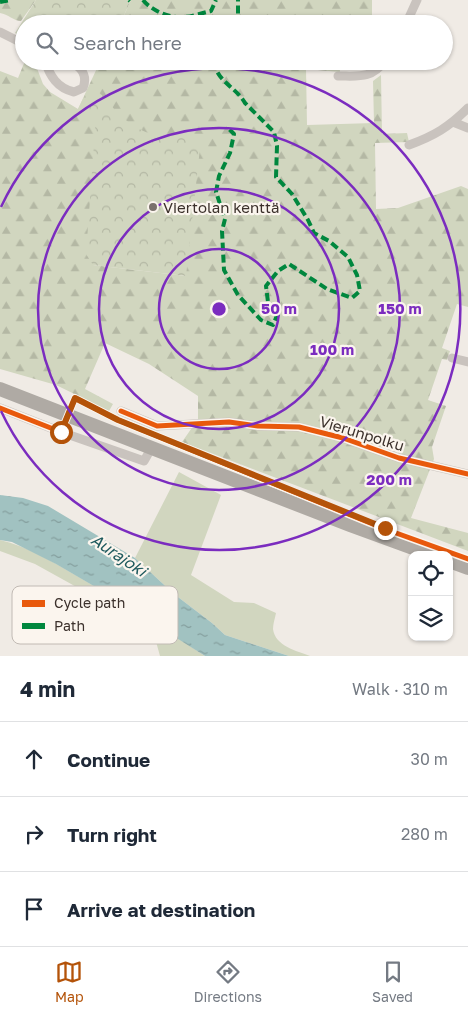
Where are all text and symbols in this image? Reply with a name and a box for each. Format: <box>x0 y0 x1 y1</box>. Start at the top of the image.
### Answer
search box <box>15 15 453 70</box>
icon: search <box>33 29 61 57</box>
text: Search here <box>73 31 182 54</box>
place label: Viertolan kenttä <box>163 198 279 216</box>
marker: Viertolan kenttä <box>147 201 159 213</box>
text: 50 m <box>261 299 297 317</box>
text: 150 m <box>378 299 422 317</box>
centre of rings <box>210 300 228 318</box>
text: 100 m <box>310 340 354 358</box>
street label: Vierunpolku <box>318 412 406 454</box>
route start <box>50 421 73 444</box>
text: 200 m <box>366 470 412 488</box>
route end <box>374 517 397 540</box>
water label: Aurajoki <box>88 529 152 582</box>
map controls <box>408 551 453 641</box>
button: locate <box>408 551 453 596</box>
legend <box>12 586 178 644</box>
text: Cycle path <box>54 594 125 611</box>
button: layers <box>408 596 453 641</box>
text: Path <box>54 617 85 634</box>
text: 4 min <box>20 676 75 702</box>
text: Walk · 310 m <box>352 679 448 699</box>
icon: ahead <box>20 745 48 773</box>
text: Continue <box>67 748 150 771</box>
text: 30 m <box>411 749 448 769</box>
icon: right <box>20 820 48 848</box>
text: Turn right <box>67 823 157 846</box>
text: 280 m <box>401 824 448 844</box>
icon: arrive <box>20 895 48 923</box>
text: Arrive at destination <box>67 898 255 921</box>
tab: Map <box>55 958 84 1005</box>
tab: Directions <box>194 958 262 1005</box>
tab: Saved <box>372 958 413 1005</box>

